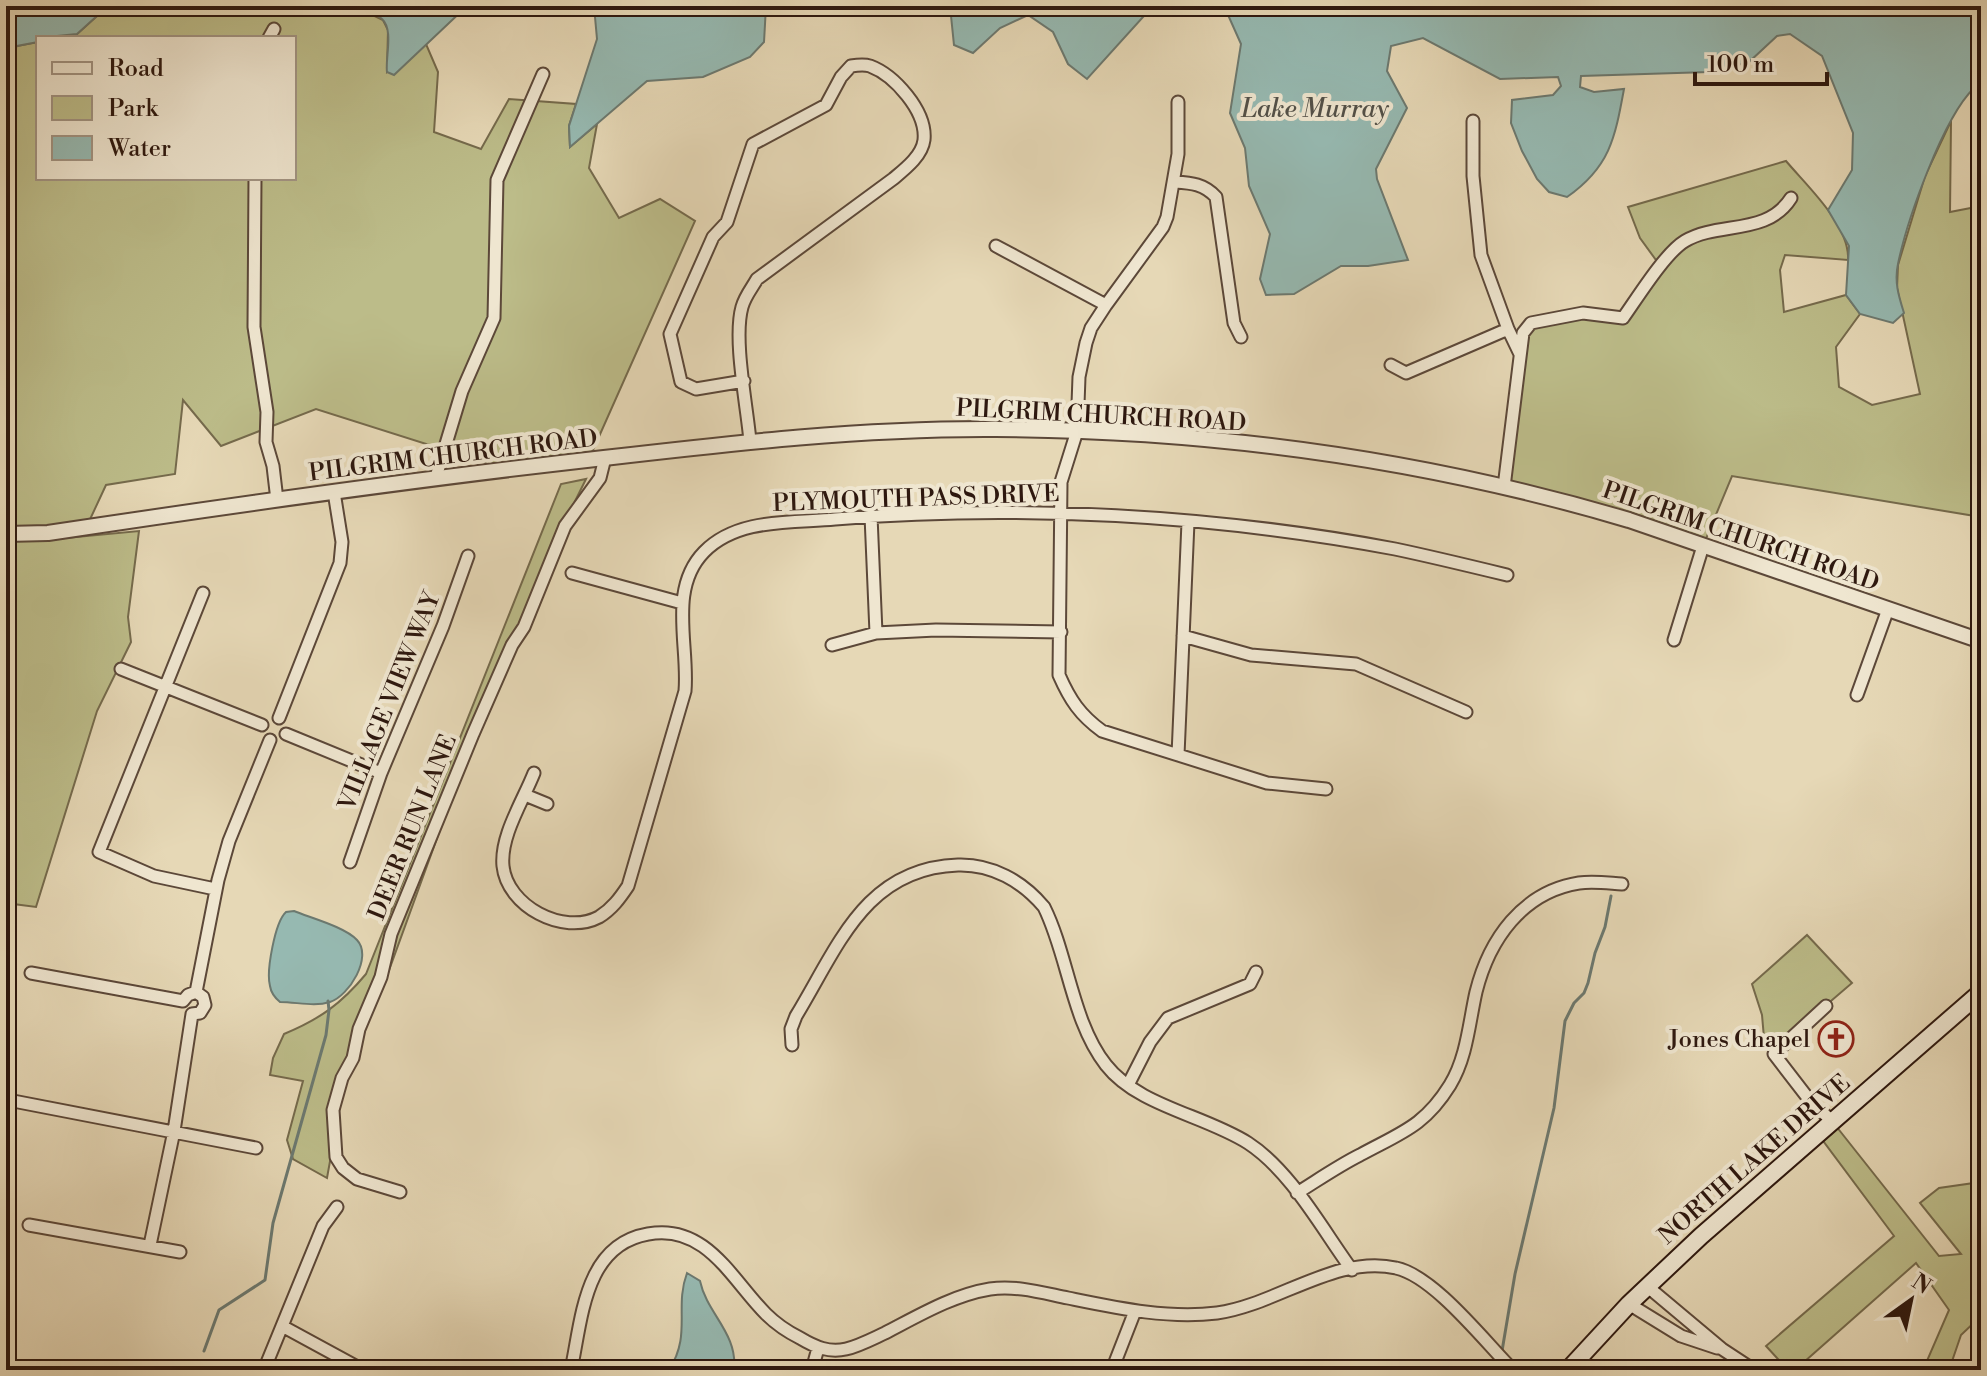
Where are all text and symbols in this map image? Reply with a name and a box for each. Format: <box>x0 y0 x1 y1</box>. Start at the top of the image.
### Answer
legend <box>36 36 296 180</box>
scale bar <box>1695 36 1827 86</box>
text: 100 m <box>1707 50 1774 80</box>
text: Road <box>108 54 164 84</box>
water label: Lake Murray <box>1240 93 1389 125</box>
text: Park <box>108 94 159 124</box>
text: Water <box>107 134 171 164</box>
street label: PILGRIM CHURCH ROAD <box>955 393 1247 439</box>
street label: PILGRIM CHURCH ROAD <box>307 423 599 489</box>
street label: PILGRIM CHURCH ROAD <box>1598 475 1883 598</box>
street label: PLYMOUTH PASS DRIVE <box>772 479 1060 519</box>
street label: VILLAGE VIEW WAY <box>332 586 448 816</box>
street label: DEER RUN LANE <box>362 730 464 925</box>
church icon: Jones Chapel <box>1817 1020 1855 1058</box>
place label: Jones Chapel <box>1667 1025 1810 1055</box>
street label: NORTH LAKE DRIVE <box>1653 1068 1857 1251</box>
north arrow <box>1871 1260 1951 1340</box>
text: N <box>1906 1268 1936 1301</box>

